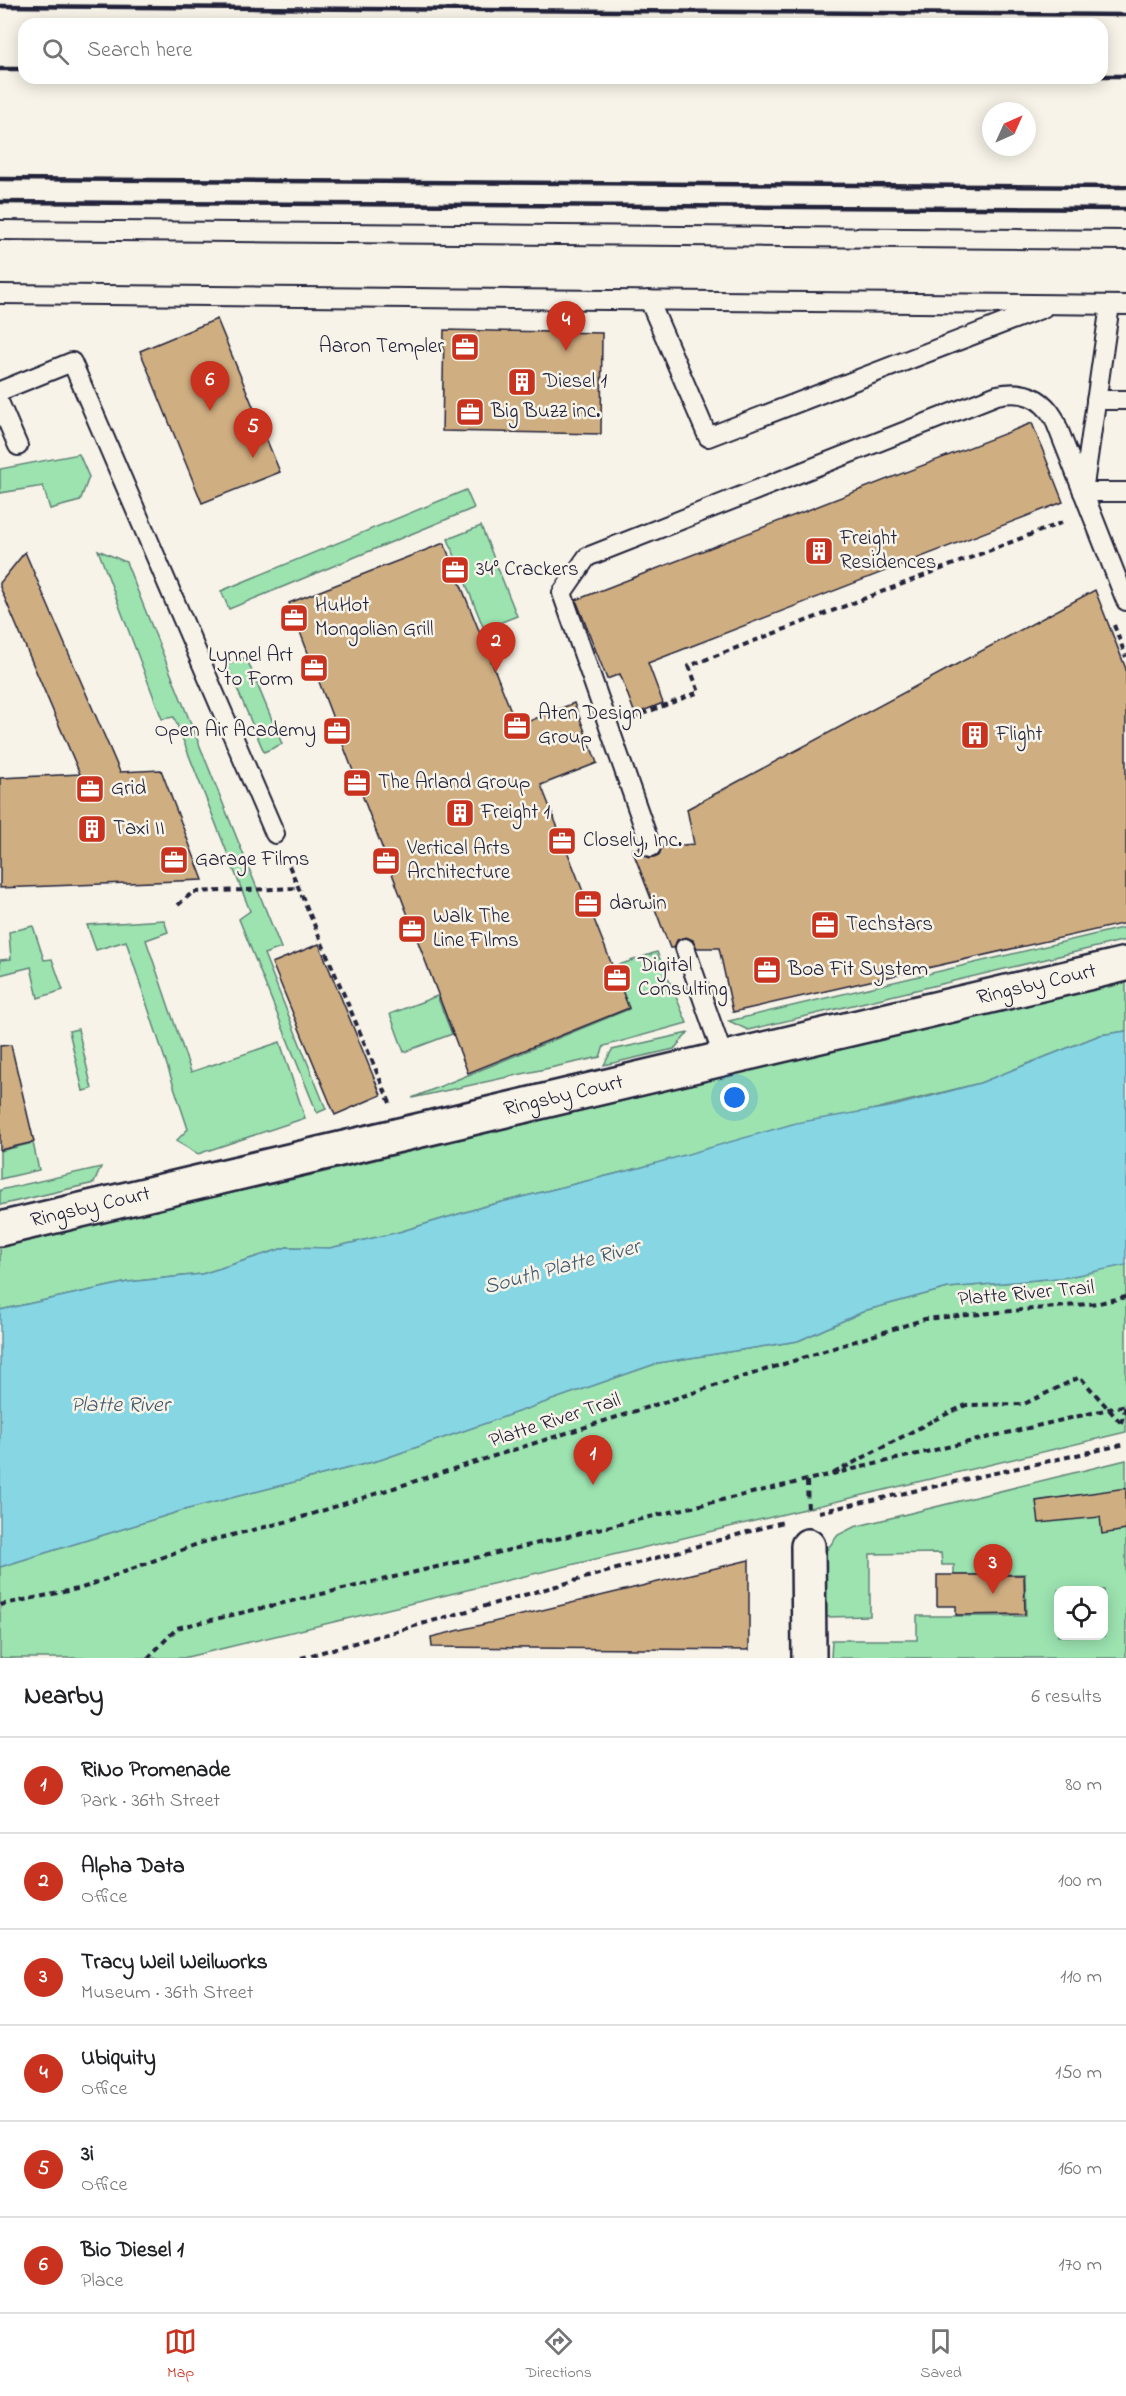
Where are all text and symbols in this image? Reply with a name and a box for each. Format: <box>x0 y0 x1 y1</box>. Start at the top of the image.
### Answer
search box <box>18 18 1108 84</box>
icon: search <box>39 35 72 68</box>
text: Search here <box>87 35 192 67</box>
north arrow <box>982 102 1036 156</box>
pin: 4 <box>546 302 586 351</box>
office icon: Aaron Templer <box>449 331 481 363</box>
place label: Aaron Templer <box>319 332 444 362</box>
pin: 6 <box>190 362 230 411</box>
building icon: Diesel 1 <box>506 366 538 398</box>
place label: Diesel 1 <box>542 367 607 397</box>
office icon: Big Buzz inc. <box>454 396 486 428</box>
place label: Big Buzz inc. <box>490 397 600 429</box>
pin: 5 <box>234 408 272 458</box>
place label: Freight Residences <box>839 524 936 578</box>
building icon: Freight Residences <box>803 535 835 567</box>
office icon: 34° Crackers <box>439 554 471 586</box>
place label: 34° Crackers <box>476 555 579 585</box>
place label: HuHot Mongolian Grill <box>315 591 434 647</box>
office icon: HuHot Mongolian Grill <box>278 602 310 634</box>
pin: 2 <box>476 622 516 672</box>
place label: Lynnel Art to Form <box>208 641 293 695</box>
office icon: Lynnel Art to Form <box>298 652 330 684</box>
place label: Aten Design Group <box>538 699 642 753</box>
office icon: Aten Design Group <box>501 710 533 742</box>
office icon: Open Air Academy <box>321 715 353 747</box>
place label: Open Air Academy <box>155 716 316 748</box>
building icon: Flight <box>959 719 991 751</box>
place label: Flight <box>995 720 1043 752</box>
office icon: The Arland Group <box>341 767 373 799</box>
place label: The Arland Group <box>378 768 530 798</box>
office icon: Grid <box>74 773 106 805</box>
place label: Grid <box>111 774 146 804</box>
building icon: Freight 1 <box>444 797 476 829</box>
place label: Freight 1 <box>480 798 551 830</box>
building icon: Taxi II <box>76 813 108 845</box>
place label: Taxi II <box>113 814 165 844</box>
office icon: Closely, Inc. <box>546 825 578 857</box>
place label: Closely, Inc. <box>583 826 682 858</box>
place label: Vertical Arts Architecture <box>406 834 511 888</box>
office icon: Garage Films <box>158 844 190 876</box>
place label: Garage Films <box>195 845 309 877</box>
office icon: Vertical Arts Architecture <box>370 845 402 877</box>
office icon: darwin <box>572 888 604 920</box>
place label: darwin <box>609 889 667 919</box>
place label: Walk The Line FIlms <box>433 902 519 956</box>
office icon: Techstars <box>809 909 841 941</box>
place label: Techstars <box>846 910 933 940</box>
office icon: Walk The Line FIlms <box>396 913 428 945</box>
place label: Digital Consulting <box>637 951 728 1007</box>
office icon: Boa Fit System <box>751 954 783 986</box>
place label: Boa Fit System <box>787 955 928 987</box>
street label: Ringsby Court <box>974 956 1099 1014</box>
office icon: Digital Consulting <box>601 962 633 994</box>
street label: Ringsby Court <box>501 1068 626 1125</box>
your location <box>720 1083 749 1112</box>
street label: Ringsby Court <box>28 1179 153 1236</box>
water label: South Platte River <box>480 1231 647 1304</box>
street label: Platte River Trail <box>956 1273 1096 1315</box>
street label: Platte River Trail <box>485 1386 625 1456</box>
water label: Platte River <box>70 1390 173 1422</box>
pin: 1 <box>574 1436 612 1485</box>
pin: 3 <box>974 1544 1012 1594</box>
map controls <box>1054 1586 1108 1640</box>
button: locate <box>1054 1586 1108 1640</box>
text: Nearby <box>24 1678 103 1716</box>
text: 6 results <box>1031 1683 1102 1712</box>
text: RiNo Promenade <box>81 1755 230 1787</box>
text: 1 <box>40 1771 47 1800</box>
text: 80 m <box>1065 1771 1102 1800</box>
text: Park · 36th Street <box>81 1787 220 1816</box>
text: Alpha Data <box>81 1851 185 1883</box>
text: 2 <box>39 1867 48 1896</box>
text: 100 m <box>1058 1867 1102 1896</box>
text: Office <box>81 1883 127 1912</box>
text: Tracy Weil Weilworks <box>81 1947 268 1979</box>
text: 3 <box>39 1963 48 1992</box>
text: 110 m <box>1060 1963 1102 1992</box>
text: Museum · 36th Street <box>81 1979 254 2008</box>
text: Ubiquity <box>81 2043 156 2075</box>
text: 4 <box>39 2059 48 2088</box>
text: 150 m <box>1055 2059 1102 2088</box>
text: Office <box>81 2075 127 2104</box>
text: 3i <box>81 2139 94 2171</box>
text: 5 <box>38 2155 49 2184</box>
text: 160 m <box>1058 2155 1102 2184</box>
text: Office <box>81 2171 127 2200</box>
text: Bio Diesel 1 <box>81 2235 184 2267</box>
text: 6 <box>39 2251 48 2280</box>
text: 170 m <box>1058 2251 1102 2280</box>
text: Place <box>81 2267 123 2296</box>
tab: Map <box>164 2325 197 2385</box>
tab: Directions <box>525 2325 592 2385</box>
tab: Saved <box>920 2325 962 2385</box>

